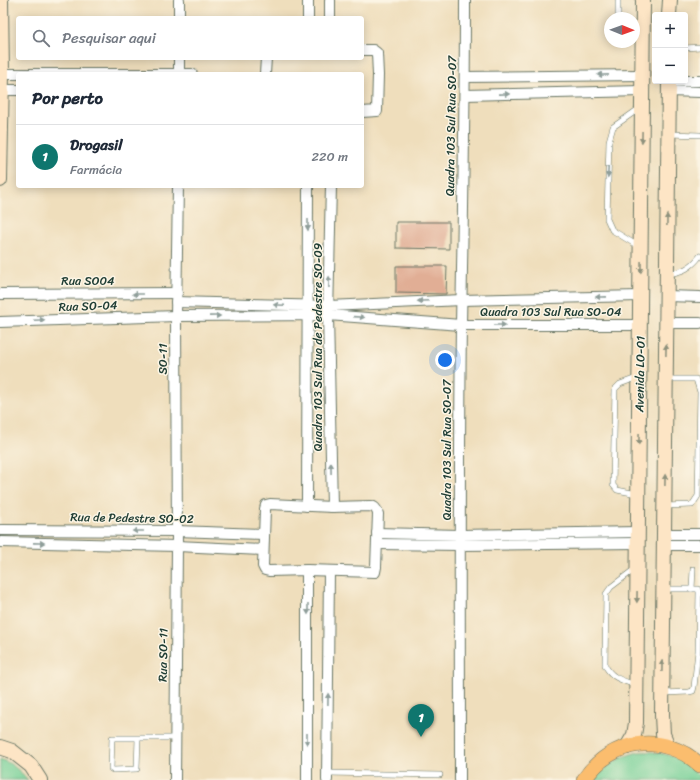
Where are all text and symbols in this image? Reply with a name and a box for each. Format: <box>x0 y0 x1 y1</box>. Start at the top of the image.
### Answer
north arrow <box>604 12 640 48</box>
map controls <box>652 12 688 84</box>
button: + <box>652 12 688 48</box>
search box <box>16 16 364 60</box>
text: Pesquisar aqui <box>62 25 156 51</box>
icon: search <box>30 27 52 49</box>
button: − <box>652 48 688 84</box>
street label: Quadra 103 Sul Rua SO-07 <box>439 54 463 196</box>
one-way arrow <box>596 72 609 78</box>
text: Por perto <box>32 83 103 113</box>
one-way arrow <box>498 91 511 97</box>
one-way arrow <box>639 131 645 144</box>
text: Drogasil <box>70 132 122 158</box>
text: 1 <box>42 145 48 168</box>
text: 220 m <box>311 145 348 168</box>
text: Farmácia <box>70 158 122 181</box>
one-way arrow <box>605 166 611 179</box>
one-way arrow <box>664 213 670 226</box>
one-way arrow <box>305 219 311 232</box>
street label: Quadra 103 Sul Rua de Pedestre SO-09 <box>307 243 329 451</box>
one-way arrow <box>638 261 644 274</box>
street label: Rua SO04 <box>61 270 115 292</box>
one-way arrow <box>326 275 332 288</box>
one-way arrow <box>131 291 144 297</box>
street label: Rua SO-04 <box>58 294 118 318</box>
one-way arrow <box>594 294 607 300</box>
one-way arrow <box>417 298 429 305</box>
street label: Quadra 103 Sul Rua SO-04 <box>480 301 622 323</box>
one-way arrow <box>272 302 285 308</box>
one-way arrow <box>209 313 222 319</box>
one-way arrow <box>353 314 365 321</box>
one-way arrow <box>33 317 45 324</box>
one-way arrow <box>494 322 507 328</box>
street label: Avenida LO-01 <box>628 336 652 413</box>
street label: SO-11 <box>152 343 174 375</box>
one-way arrow <box>663 343 669 356</box>
your location <box>435 350 455 370</box>
street label: Quadra 103 Sul Rua SO-07 <box>436 379 458 520</box>
one-way arrow <box>636 433 642 446</box>
one-way arrow <box>328 461 334 474</box>
one-way arrow <box>661 474 668 486</box>
street label: Rua de Pedestre SO-02 <box>70 506 194 530</box>
one-way arrow <box>131 528 144 534</box>
one-way arrow <box>33 540 46 546</box>
one-way arrow <box>634 591 641 603</box>
one-way arrow <box>305 603 311 616</box>
street label: Rua SO-11 <box>152 628 174 682</box>
one-way arrow <box>659 660 666 672</box>
one-way arrow <box>325 692 331 705</box>
pin: 1 <box>408 704 434 737</box>
one-way arrow <box>304 733 310 746</box>

